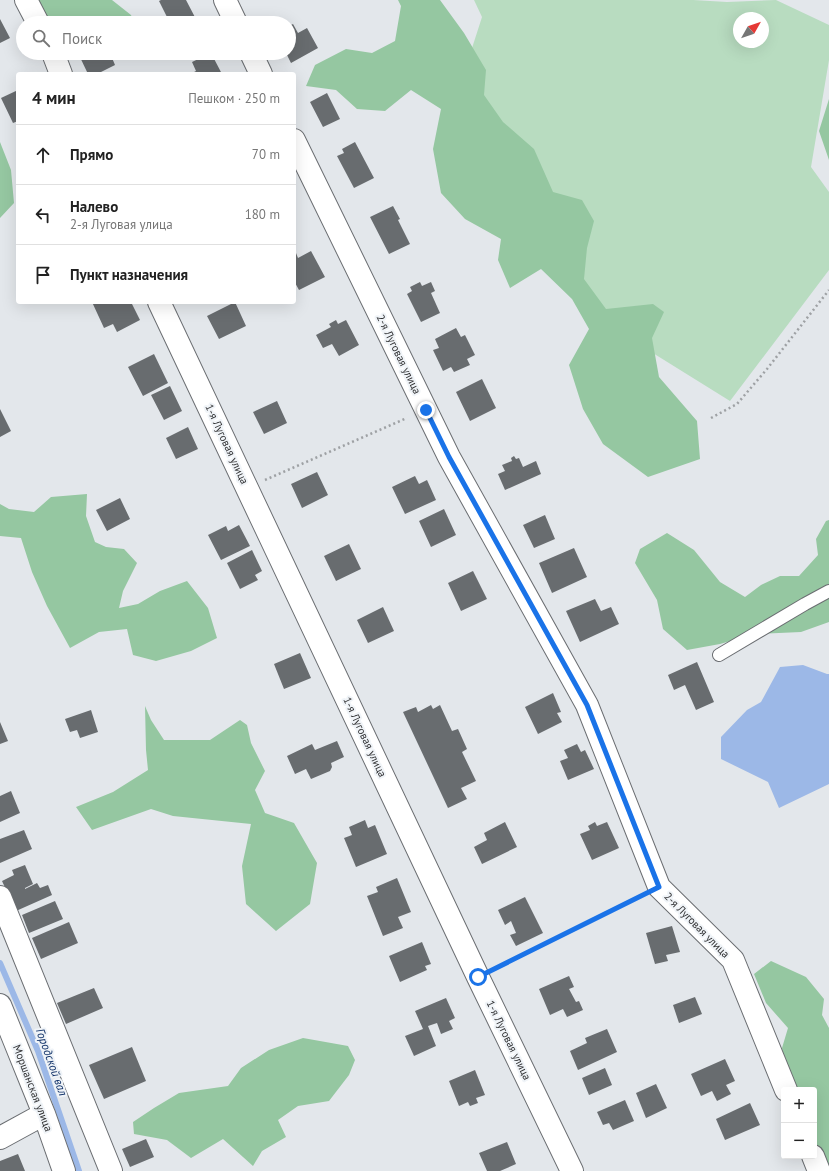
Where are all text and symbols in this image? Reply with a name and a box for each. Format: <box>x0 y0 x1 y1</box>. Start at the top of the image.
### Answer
north arrow <box>733 12 769 48</box>
search box <box>16 16 296 60</box>
icon: search <box>30 27 52 49</box>
text: Поиск <box>62 29 102 48</box>
text: 4 мин <box>32 87 76 109</box>
text: Пешком · 250 m <box>188 90 280 107</box>
icon: ahead <box>32 144 54 166</box>
text: Прямо <box>70 145 113 164</box>
text: 70 m <box>252 146 280 163</box>
text: Налево <box>70 197 118 216</box>
icon: left <box>32 204 54 226</box>
text: 180 m <box>245 206 280 223</box>
text: 2-я Луговая улица <box>70 216 173 233</box>
icon: arrive <box>32 264 54 286</box>
text: Пункт назначения <box>70 265 188 284</box>
street label: 2-я Луговая улица <box>374 312 424 396</box>
route end <box>417 401 435 419</box>
street label: 1-я Луговая улица <box>202 402 252 486</box>
street label: 1-я Луговая улица <box>340 695 390 779</box>
street label: 2-я Луговая улица <box>661 889 733 961</box>
route start <box>469 968 487 986</box>
street label: 1-я Луговая улица <box>484 998 534 1082</box>
water label: Городской вал <box>33 1026 71 1098</box>
street label: Моршанская улица <box>10 1043 56 1133</box>
map controls <box>781 1087 817 1159</box>
button: + <box>781 1087 817 1123</box>
button: − <box>781 1123 817 1159</box>

